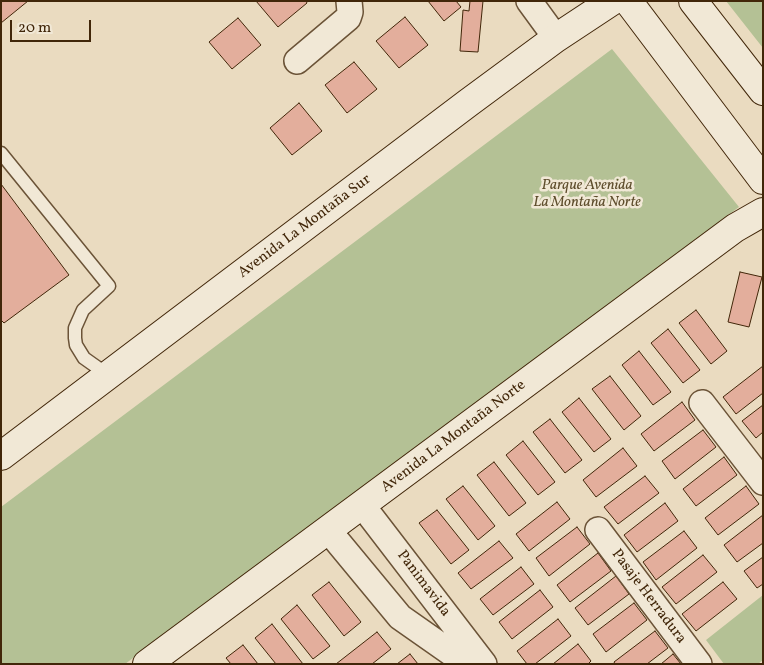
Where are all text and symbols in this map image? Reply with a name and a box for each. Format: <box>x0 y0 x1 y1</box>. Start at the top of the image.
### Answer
scale bar <box>12 10 94 42</box>
text: 20 m <box>18 18 51 39</box>
street label: Avenida La Montaña Sur <box>235 171 375 283</box>
park label: Parque Avenida La Montaña Norte <box>533 177 641 212</box>
street label: Avenida La Montaña Norte <box>378 377 530 497</box>
street label: Pasaje Herradura <box>607 546 689 648</box>
street label: Panimavida <box>392 547 454 621</box>

